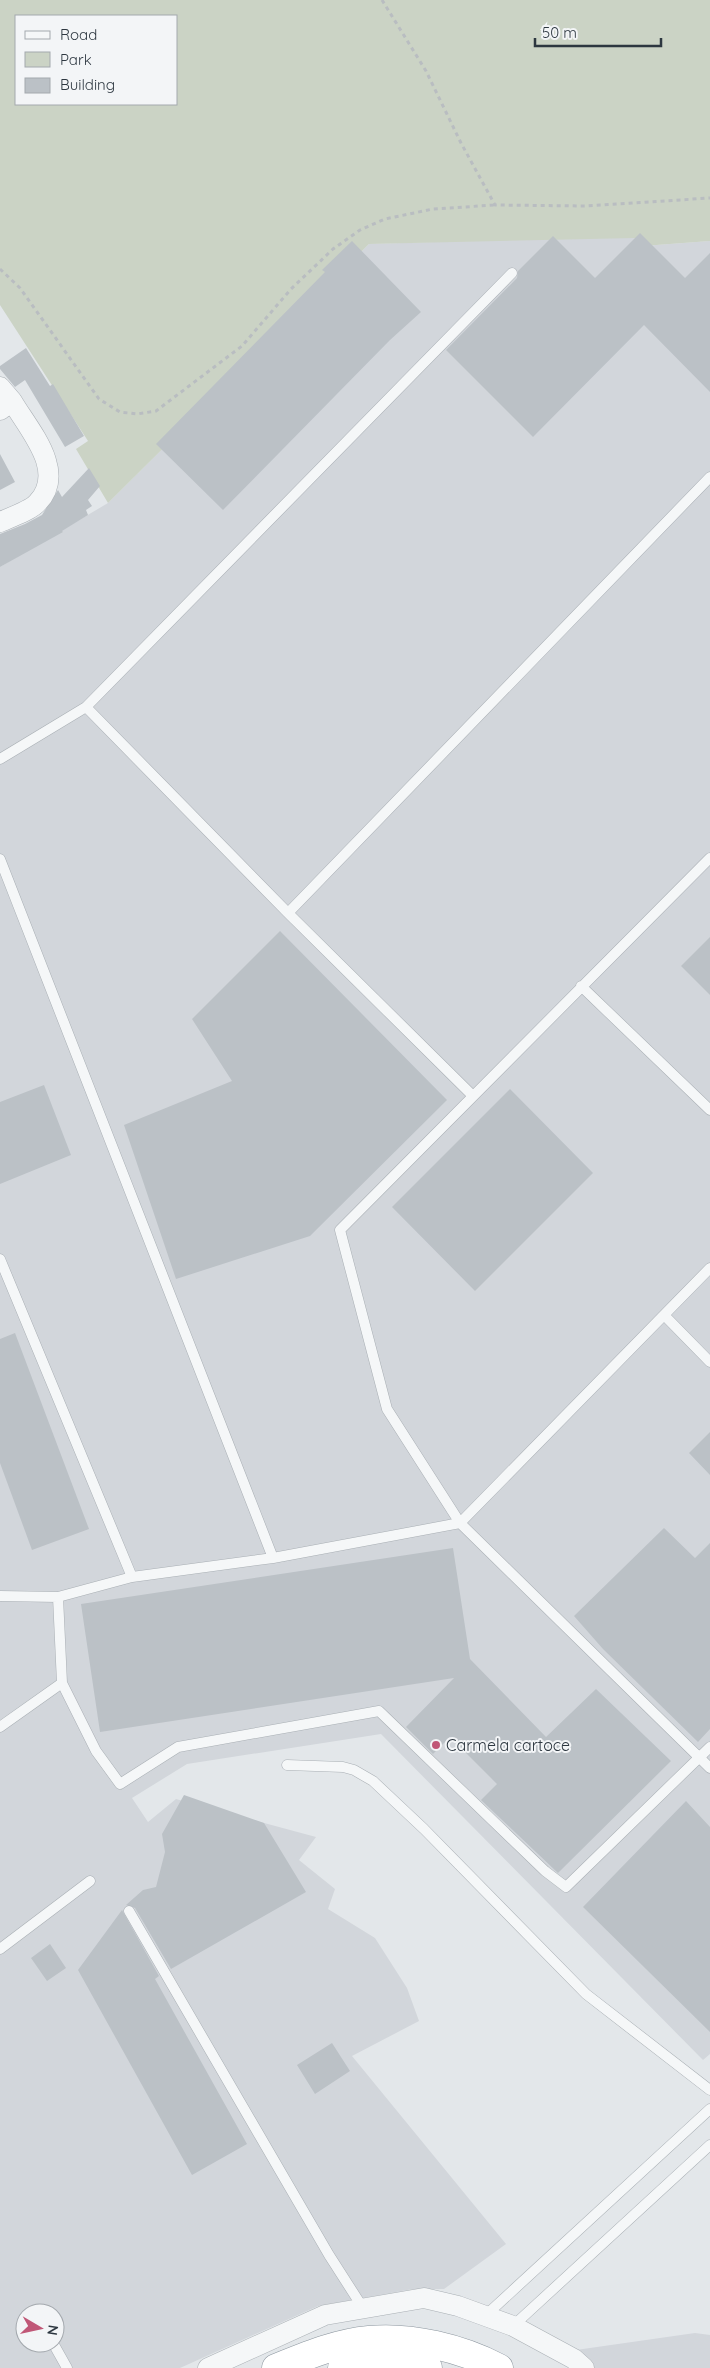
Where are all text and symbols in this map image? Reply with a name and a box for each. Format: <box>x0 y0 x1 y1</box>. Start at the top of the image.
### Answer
legend <box>15 15 178 105</box>
scale bar <box>535 15 661 47</box>
text: 50 m <box>542 23 577 42</box>
text: Road <box>60 25 97 44</box>
text: Park <box>60 50 92 69</box>
text: Building <box>60 75 115 94</box>
place label: Carmela cartoce <box>446 1735 570 1755</box>
marker: Carmela cartoce <box>430 1739 442 1751</box>
north arrow <box>15 2303 65 2353</box>
text: N <box>43 2324 63 2337</box>

